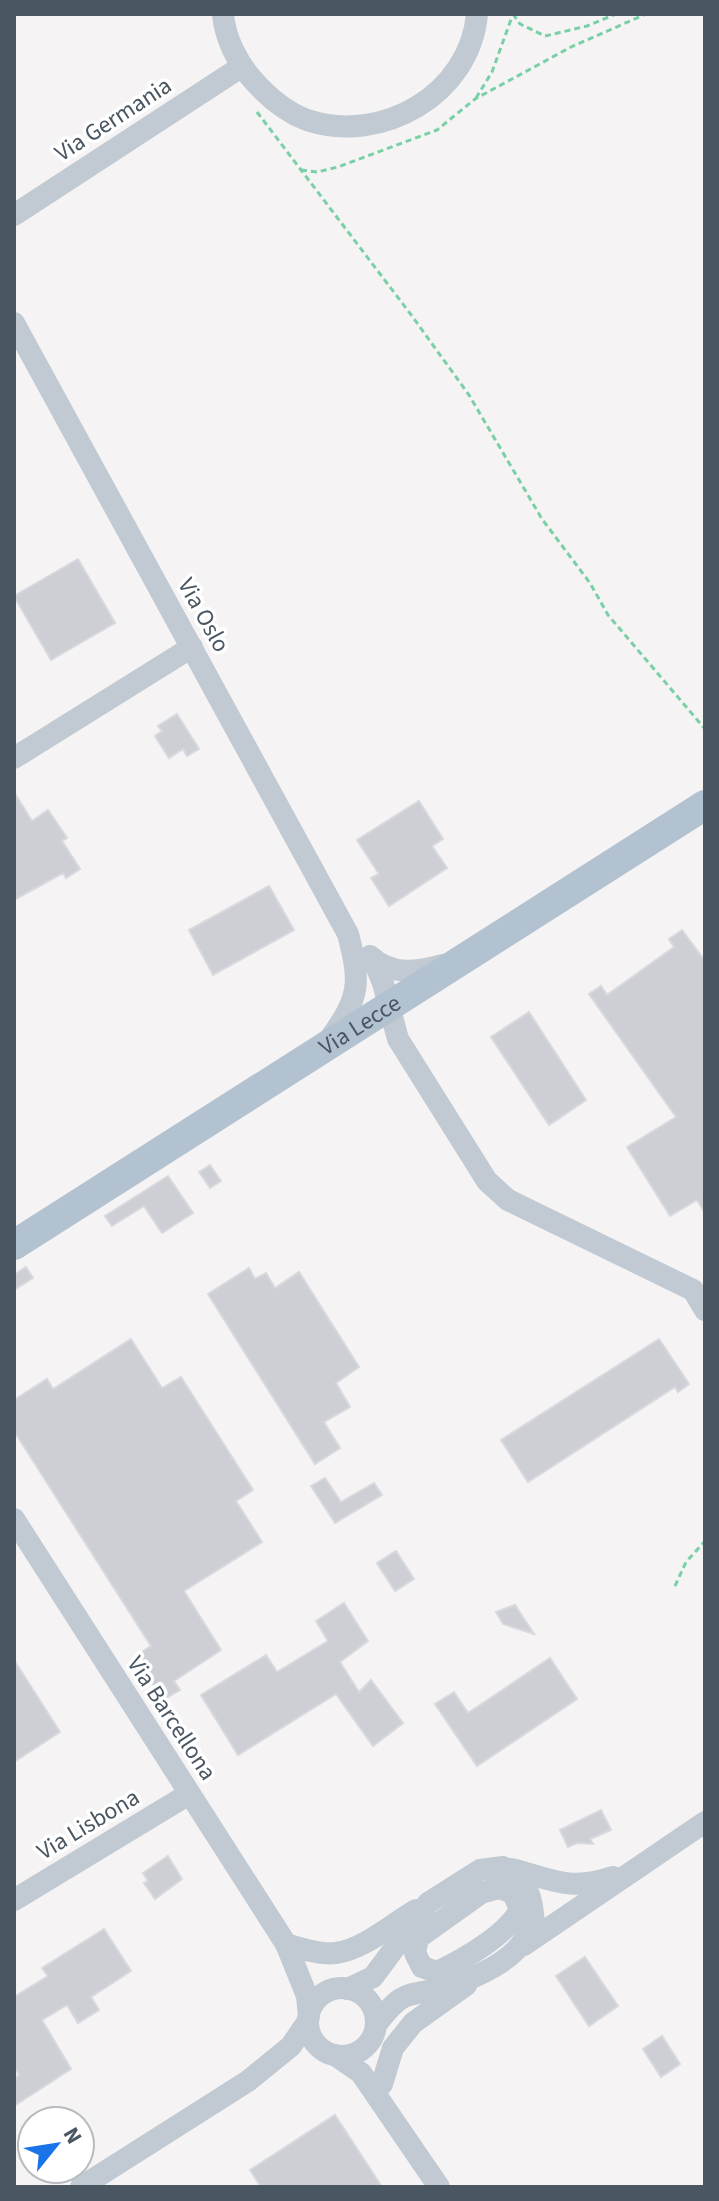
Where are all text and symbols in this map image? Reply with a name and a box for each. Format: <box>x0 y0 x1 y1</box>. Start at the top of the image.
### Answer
street label: Via Germania <box>48 68 179 170</box>
street label: Via Oslo <box>169 572 238 659</box>
street label: Via Lecce <box>312 986 408 1064</box>
street label: Via Barcellona <box>118 1649 225 1787</box>
street label: Via Lisbona <box>30 1780 146 1869</box>
north arrow <box>16 2105 96 2185</box>
text: N <box>55 2121 90 2150</box>

